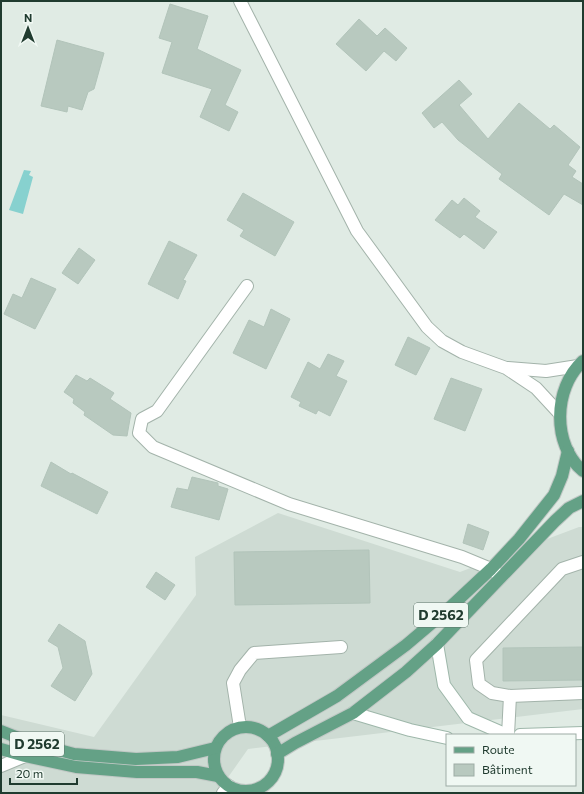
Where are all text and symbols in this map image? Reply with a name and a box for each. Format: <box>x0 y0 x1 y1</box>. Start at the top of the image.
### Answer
north arrow <box>8 8 48 48</box>
text: N <box>24 11 32 24</box>
road number: D 2562 <box>414 603 468 627</box>
road number: D 2562 <box>10 732 64 756</box>
legend <box>446 734 576 786</box>
text: Route <box>482 742 515 756</box>
scale bar <box>10 760 77 786</box>
text: Bâtiment <box>482 762 533 776</box>
text: 20 m <box>16 766 43 780</box>

